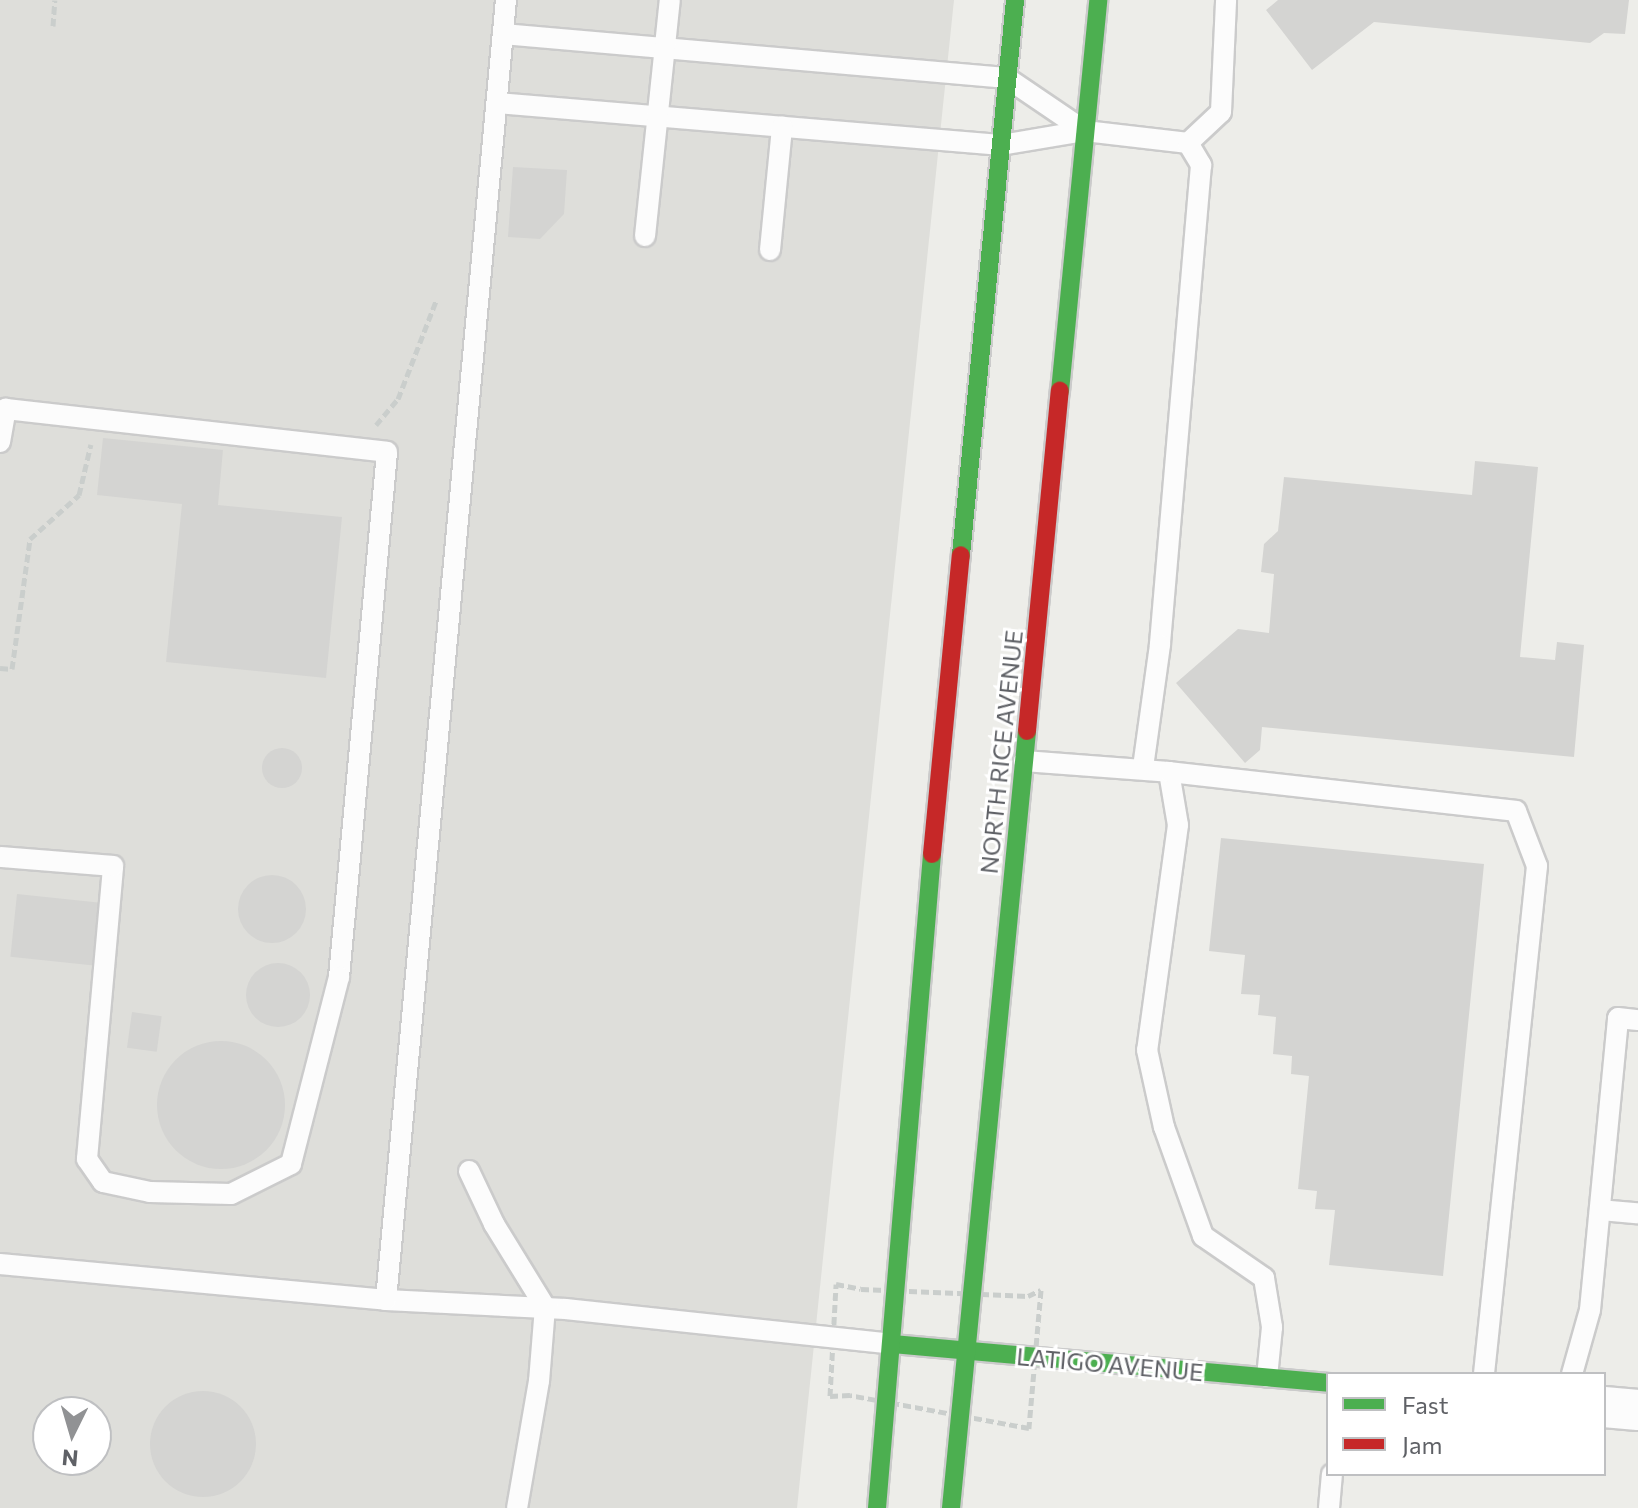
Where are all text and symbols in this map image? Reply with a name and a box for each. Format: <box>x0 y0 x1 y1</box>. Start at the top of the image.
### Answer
street label: NORTH RICE AVENUE <box>974 629 1028 875</box>
street label: LATIGO AVENUE <box>1015 1341 1205 1387</box>
legend <box>1326 1372 1606 1476</box>
text: Fast <box>1402 1390 1449 1419</box>
north arrow <box>32 1396 112 1476</box>
text: Jam <box>1402 1430 1442 1459</box>
text: N <box>61 1444 79 1473</box>

